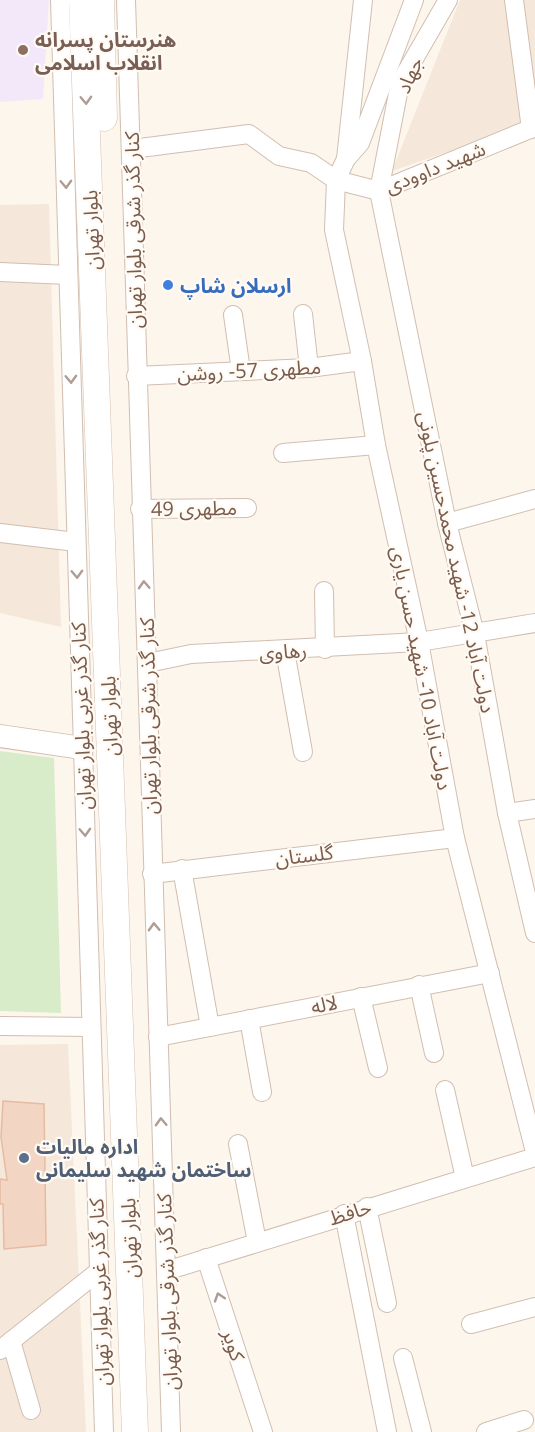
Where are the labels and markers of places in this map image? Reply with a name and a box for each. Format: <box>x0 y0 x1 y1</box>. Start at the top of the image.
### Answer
place label: هنرستان پسرانه انقلاب اسلامی <box>35 26 177 76</box>
marker: هنرستان پسرانه انقلاب اسلامی <box>16 43 30 57</box>
place label: ارسلان شاپ <box>180 272 292 300</box>
marker: ارسلان شاپ <box>161 278 175 292</box>
place label: اداره مالیات ساختمان شهید سلیمانی <box>36 1133 251 1183</box>
marker: اداره مالیات ساختمان شهید سلیمانی <box>17 1151 31 1165</box>

